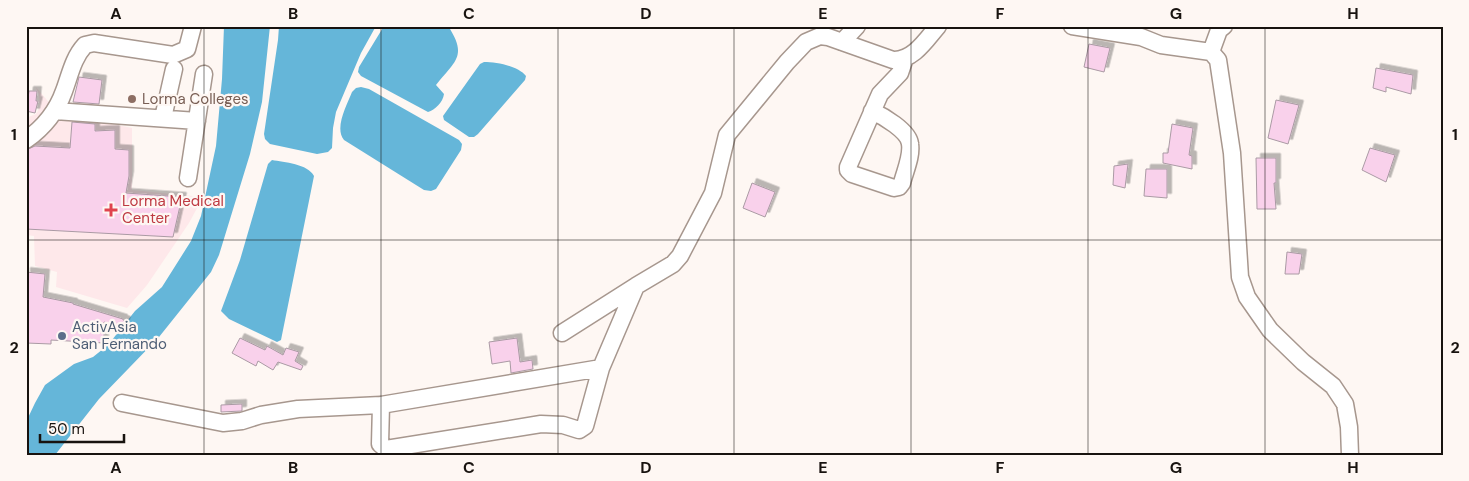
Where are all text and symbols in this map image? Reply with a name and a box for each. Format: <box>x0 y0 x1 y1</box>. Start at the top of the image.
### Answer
text: A <box>110 3 122 24</box>
text: B <box>288 3 298 24</box>
text: C <box>463 3 475 24</box>
text: D <box>640 3 652 24</box>
text: E <box>818 3 828 24</box>
text: F <box>996 3 1005 24</box>
text: G <box>1170 3 1182 24</box>
text: H <box>1347 3 1359 24</box>
place label: Lorma Colleges <box>142 89 249 109</box>
marker: Lorma Colleges <box>126 93 138 105</box>
text: 1 <box>11 124 17 145</box>
text: 1 <box>1452 124 1458 145</box>
place label: Lorma Medical Center <box>122 191 224 228</box>
marker: Lorma Medical Center <box>104 203 118 217</box>
place label: ActivAsia San Fernando <box>72 317 167 354</box>
marker: ActivAsia San Fernando <box>56 330 68 342</box>
text: 2 <box>9 337 19 358</box>
text: 2 <box>1450 337 1460 358</box>
scale bar <box>40 411 124 443</box>
text: 50 m <box>48 419 85 439</box>
text: A <box>110 457 122 478</box>
text: B <box>288 457 298 478</box>
text: C <box>463 457 475 478</box>
text: D <box>640 457 652 478</box>
text: E <box>818 457 828 478</box>
text: F <box>996 457 1005 478</box>
text: G <box>1170 457 1182 478</box>
text: H <box>1347 457 1359 478</box>

